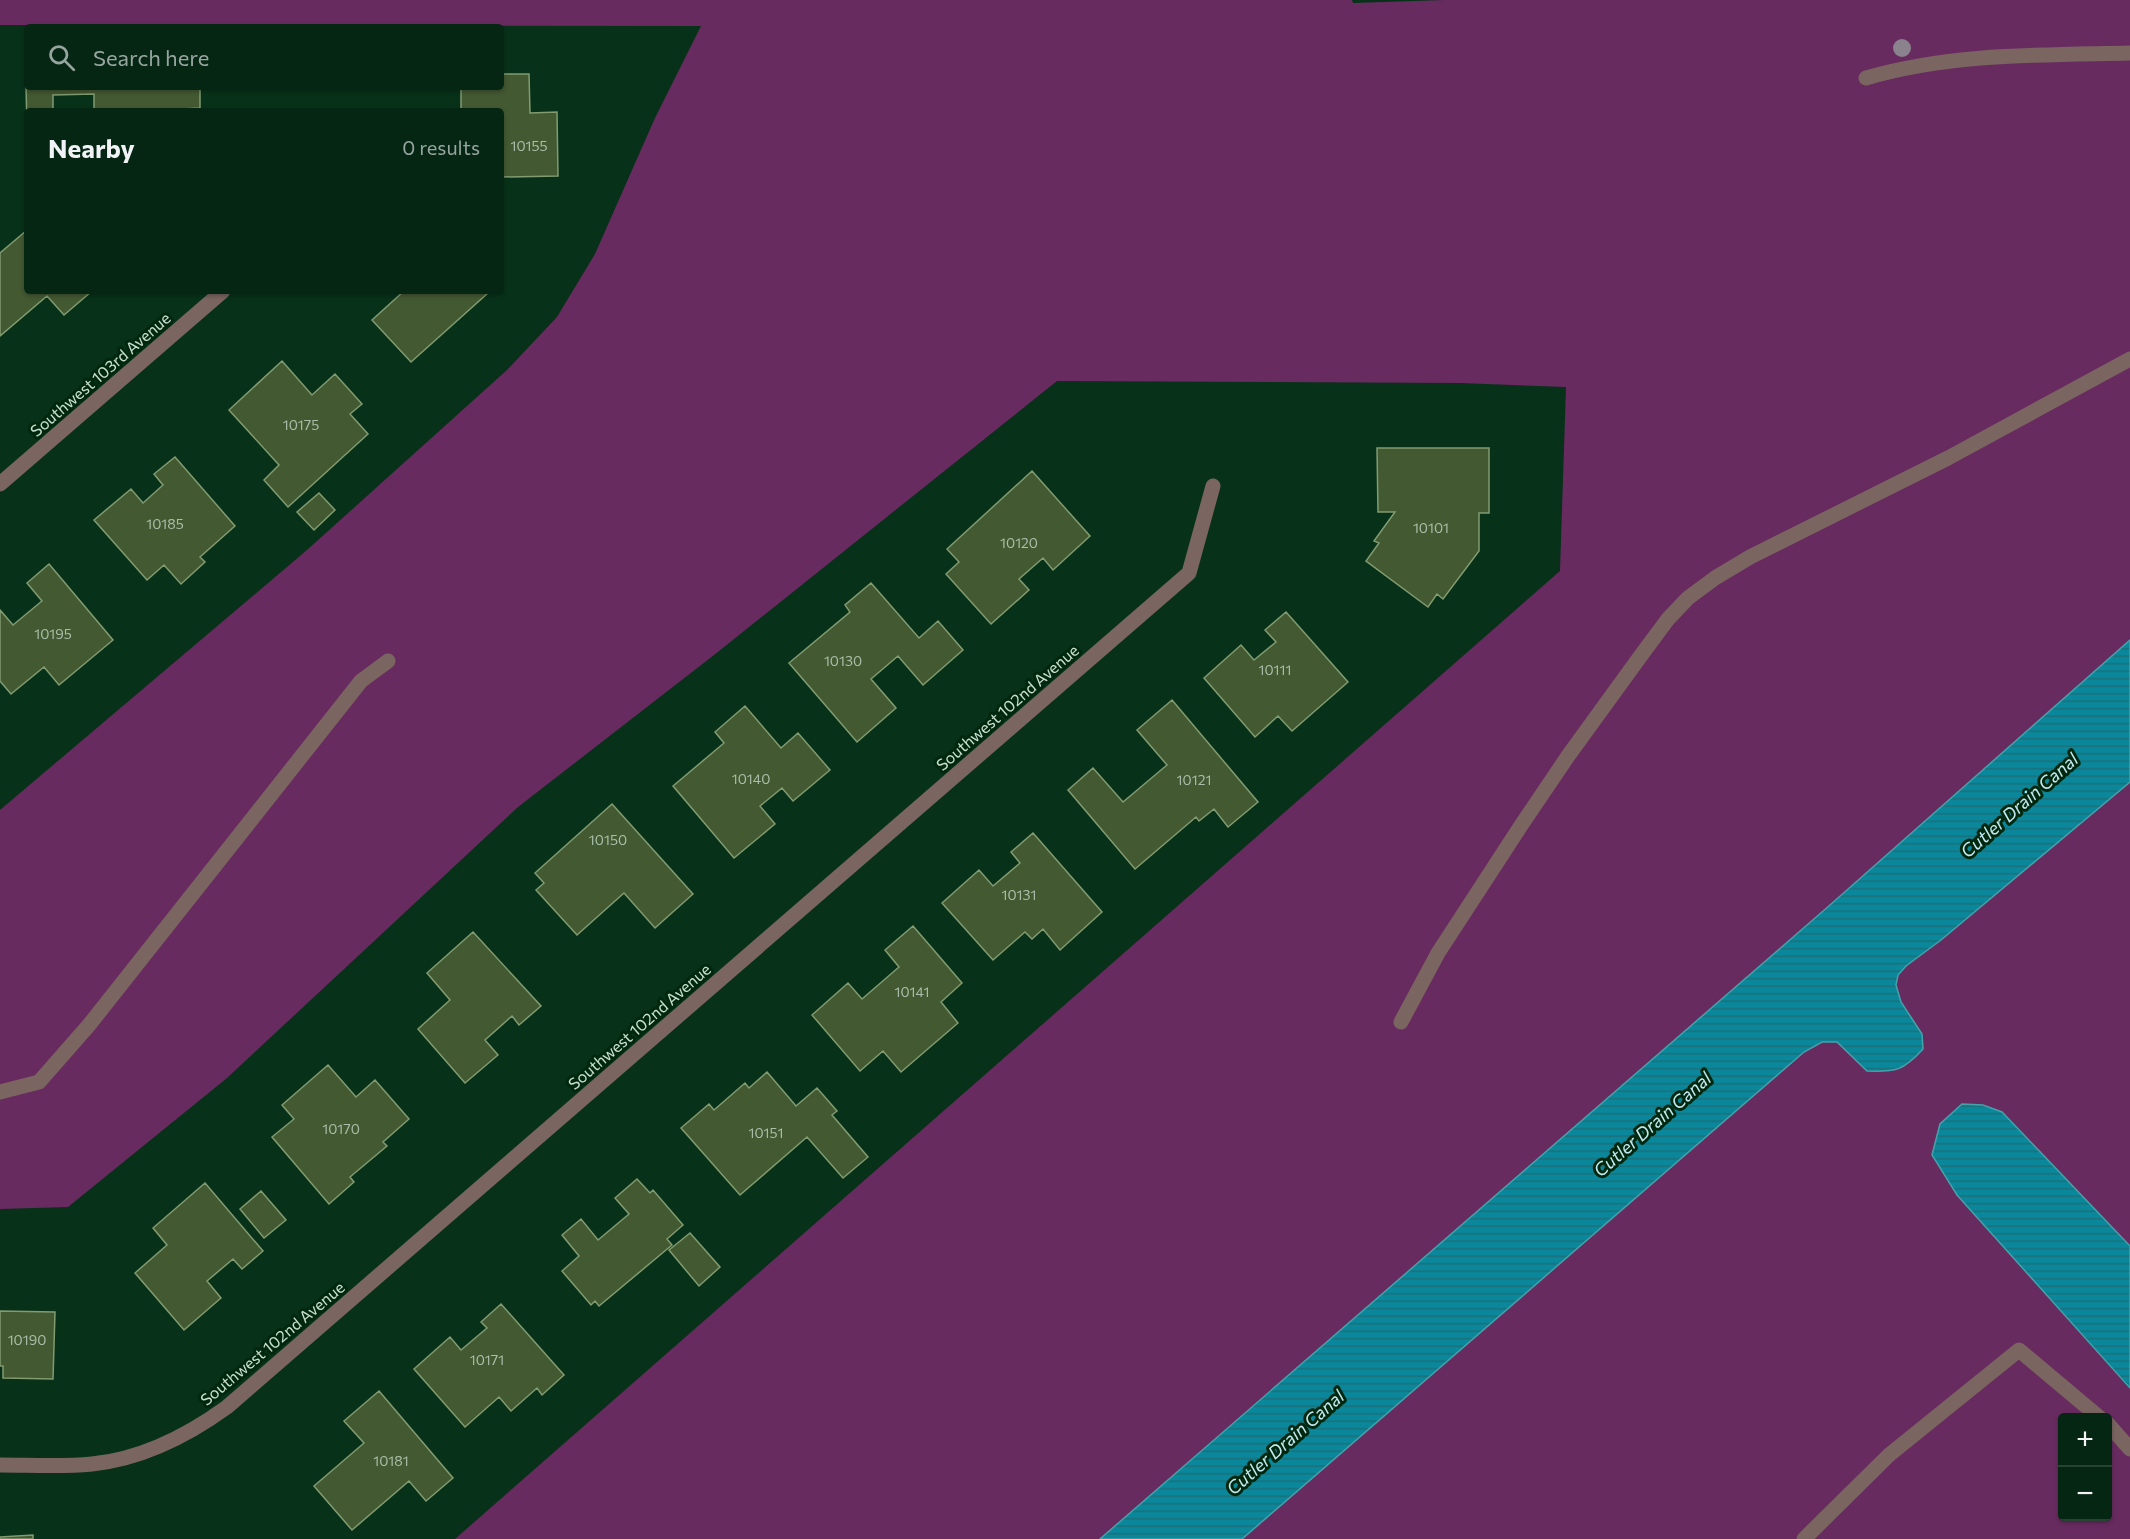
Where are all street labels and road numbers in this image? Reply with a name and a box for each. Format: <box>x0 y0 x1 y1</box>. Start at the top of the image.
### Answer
street label: Southwest 103rd Avenue <box>26 308 174 440</box>
street label: Southwest 102nd Avenue <box>932 640 1082 774</box>
street label: Southwest 102nd Avenue <box>564 959 714 1093</box>
street label: Southwest 102nd Avenue <box>196 1277 348 1409</box>

